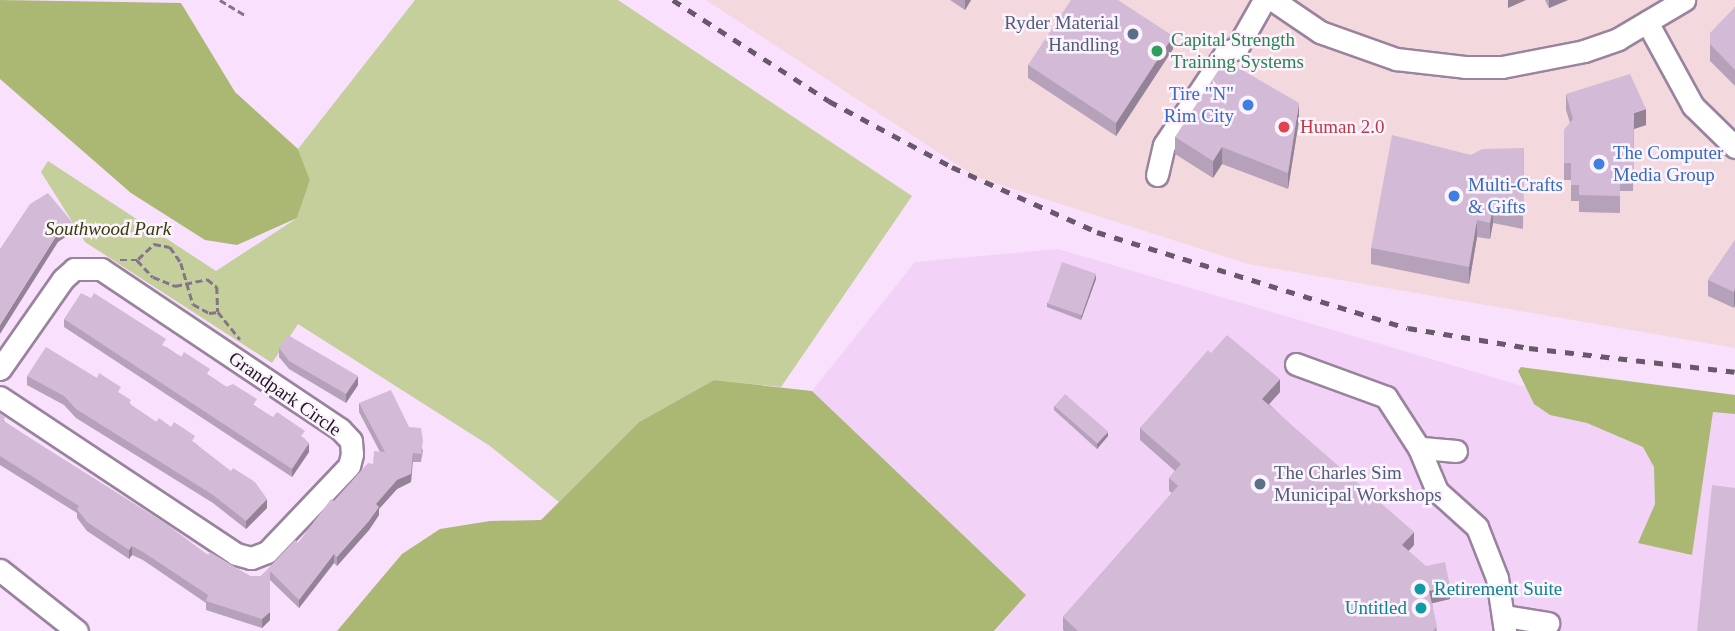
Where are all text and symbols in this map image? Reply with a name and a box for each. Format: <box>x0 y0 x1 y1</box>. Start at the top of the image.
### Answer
place label: Ryder Material Handling <box>1004 12 1119 56</box>
marker: Ryder Material Handling <box>1125 26 1141 42</box>
place label: Capital Strength Training Systems <box>1171 29 1304 73</box>
marker: Capital Strength Training Systems <box>1149 43 1165 59</box>
place label: Tire "N" Rim City <box>1164 83 1234 127</box>
marker: Tire "N" Rim City <box>1240 97 1256 113</box>
place label: Human 2.0 <box>1300 116 1384 138</box>
marker: Human 2.0 <box>1274 117 1294 137</box>
place label: The Computer Media Group <box>1613 142 1723 186</box>
marker: The Computer Media Group <box>1591 156 1607 172</box>
place label: Multi-Crafts & Gifts <box>1468 174 1563 218</box>
marker: Multi-Crafts & Gifts <box>1446 188 1462 204</box>
park label: Southwood Park <box>45 218 171 240</box>
street label: Grandpark Circle <box>224 347 346 441</box>
place label: The Charles Sim Municipal Workshops <box>1274 462 1442 506</box>
marker: The Charles Sim Municipal Workshops <box>1252 476 1268 492</box>
place label: Retirement Suite <box>1434 578 1562 600</box>
marker: Retirement Suite <box>1412 581 1428 597</box>
place label: Untitled <box>1345 597 1407 619</box>
marker: Untitled <box>1413 600 1429 616</box>

